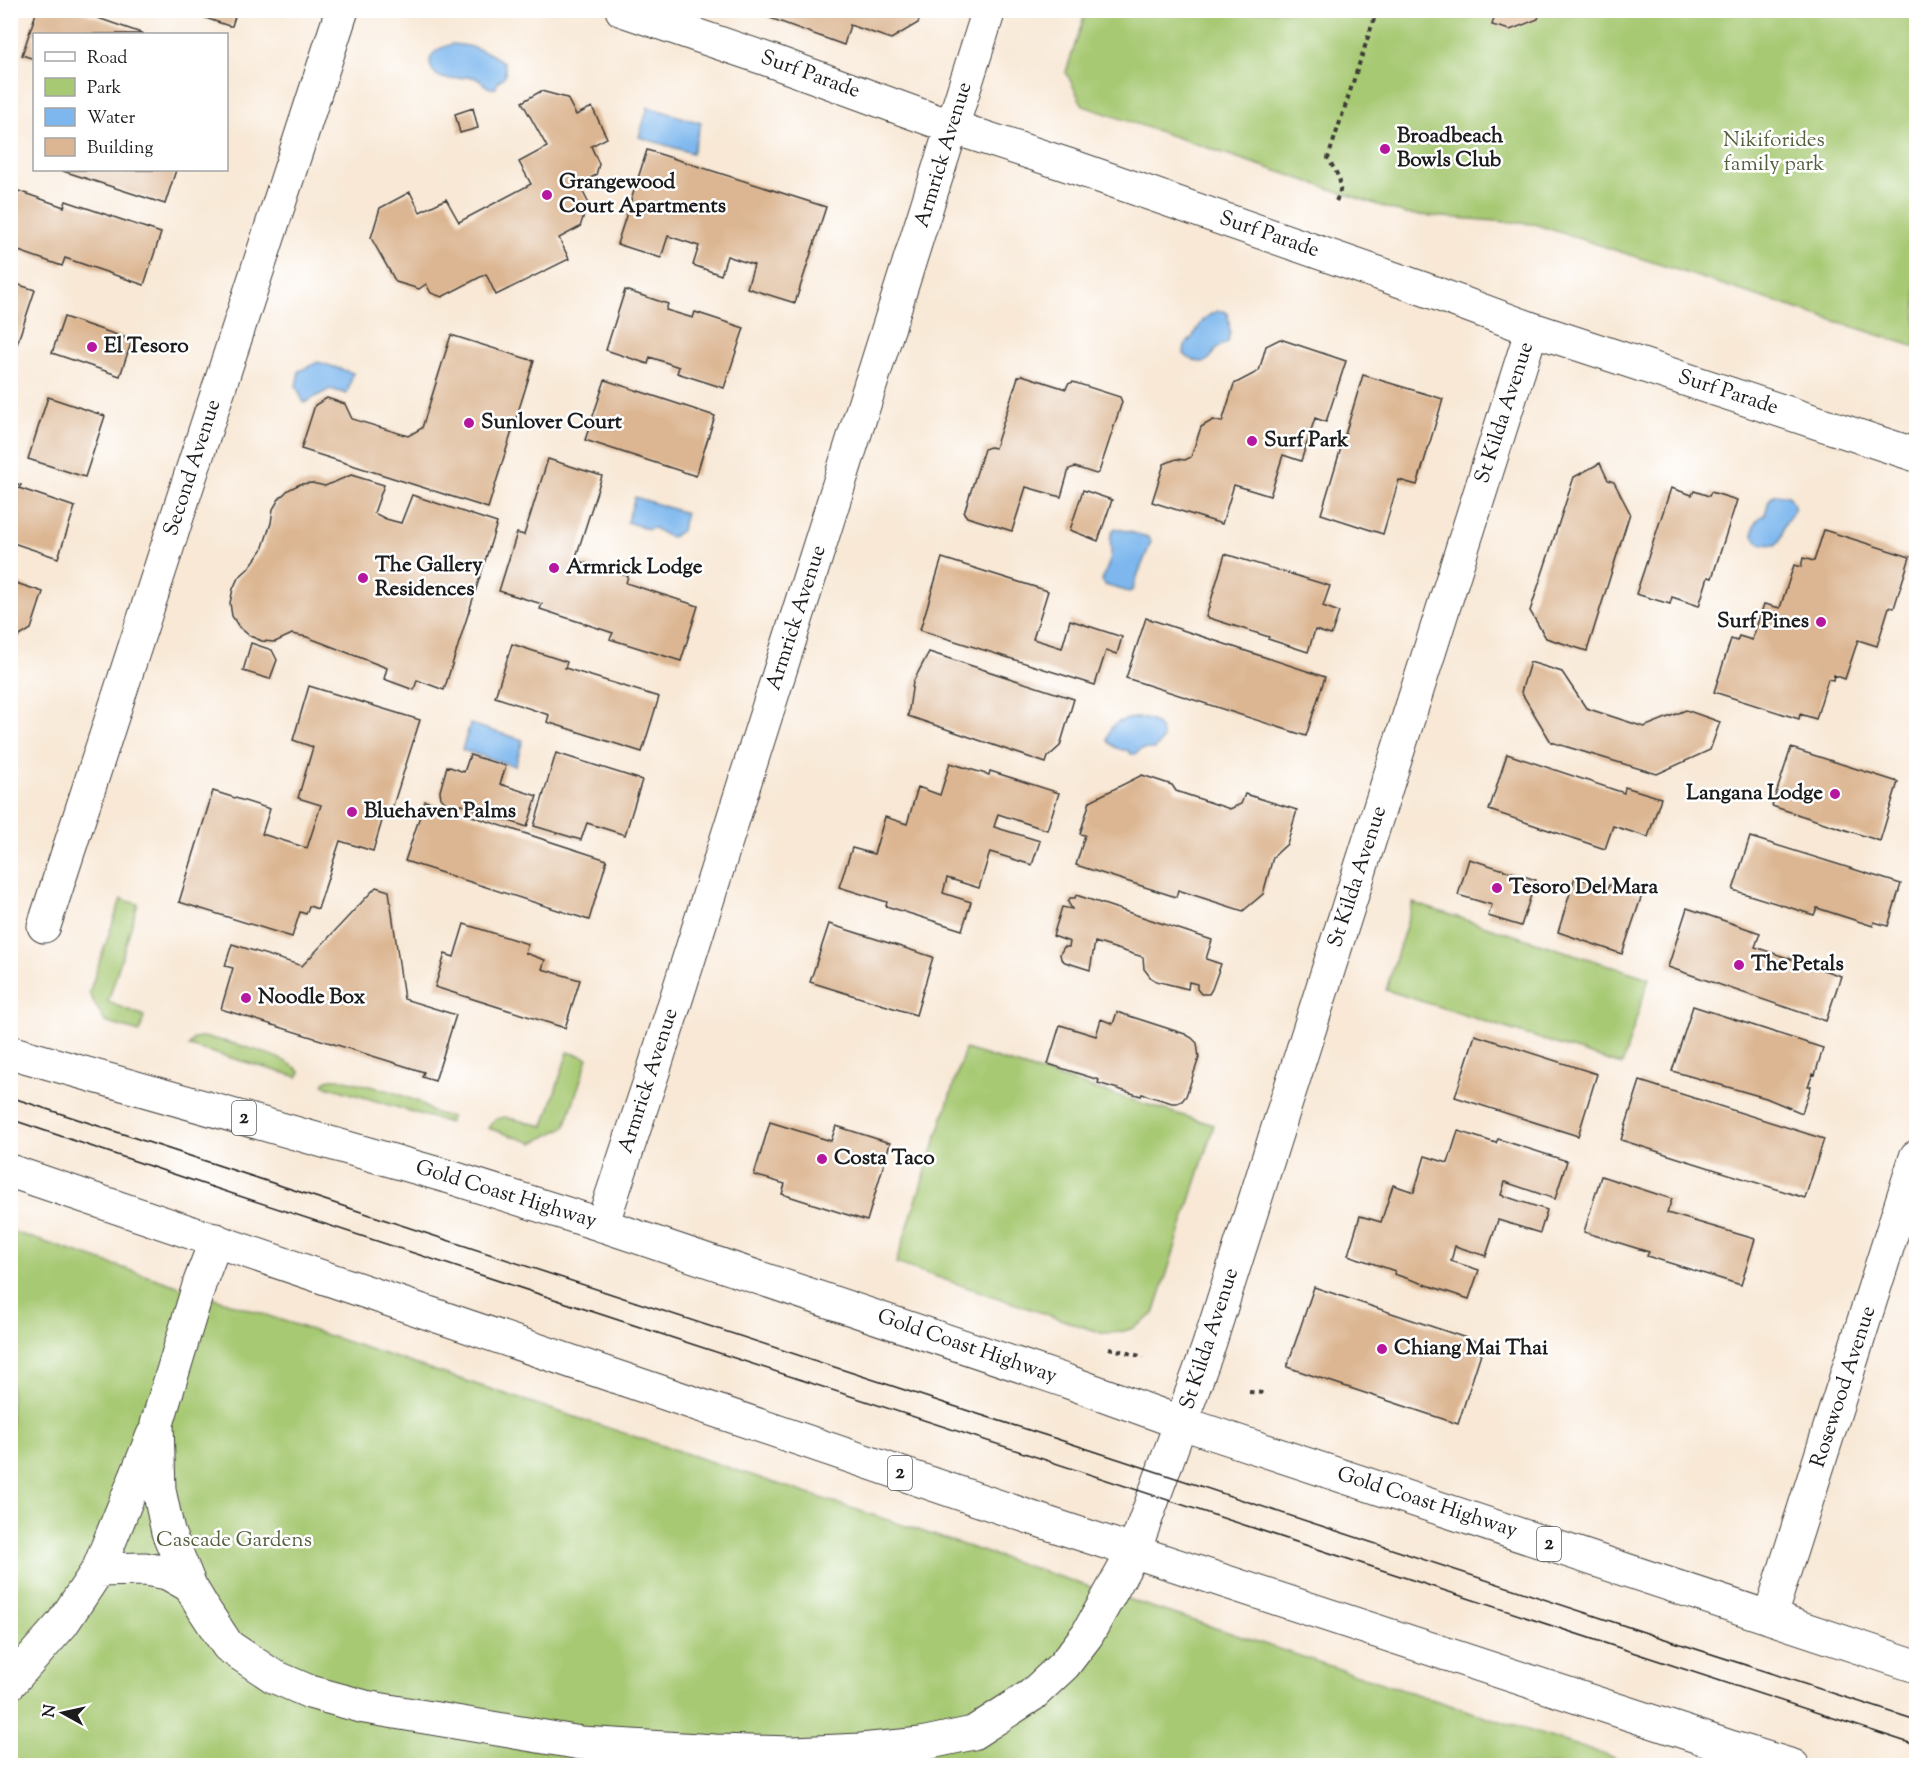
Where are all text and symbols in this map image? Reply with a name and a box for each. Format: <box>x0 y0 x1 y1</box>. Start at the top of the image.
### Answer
legend <box>33 33 228 171</box>
street label: Surf Parade <box>756 43 864 107</box>
text: Road <box>87 46 127 72</box>
text: Park <box>87 76 122 102</box>
street label: Armrick Avenue <box>908 78 980 232</box>
text: Water <box>87 106 136 132</box>
place label: Broadbeach Bowls Club <box>1397 122 1504 176</box>
park label: Nikiforides family park <box>1723 126 1825 180</box>
text: Building <box>87 136 153 162</box>
marker: Broadbeach Bowls Club <box>1378 142 1392 156</box>
place label: Grangewood Court Apartments <box>559 168 726 222</box>
marker: Grangewood Court Apartments <box>540 188 554 202</box>
street label: Surf Parade <box>1215 204 1323 266</box>
place label: El Tesoro <box>104 332 189 362</box>
street label: St Kilda Avenue <box>1468 338 1542 488</box>
marker: El Tesoro <box>85 340 99 354</box>
street label: Surf Parade <box>1674 363 1782 423</box>
street label: Second Avenue <box>157 396 229 540</box>
place label: Sunlover Court <box>481 408 623 438</box>
marker: Sunlover Court <box>462 416 476 430</box>
place label: Surf Park <box>1264 426 1349 456</box>
marker: Surf Park <box>1245 434 1259 448</box>
street label: Armrick Avenue <box>759 542 835 694</box>
place label: The Gallery Residences <box>375 551 483 605</box>
place label: Armrick Lodge <box>566 553 703 583</box>
marker: Armrick Lodge <box>547 561 561 575</box>
marker: The Gallery Residences <box>356 571 370 585</box>
place label: Surf Pines <box>1717 607 1809 637</box>
marker: Surf Pines <box>1814 615 1828 629</box>
place label: Langana Lodge <box>1686 779 1823 809</box>
marker: Langana Lodge <box>1828 787 1842 801</box>
place label: Bluehaven Palms <box>364 797 516 827</box>
street label: St Kilda Avenue <box>1321 802 1395 952</box>
marker: Bluehaven Palms <box>345 805 359 819</box>
place label: Tesoro Del Mara <box>1509 873 1658 903</box>
marker: Tesoro Del Mara <box>1490 881 1504 895</box>
place label: The Petals <box>1751 950 1844 980</box>
marker: The Petals <box>1732 958 1746 972</box>
place label: Noodle Box <box>258 983 366 1013</box>
marker: Noodle Box <box>239 991 253 1005</box>
street label: Armrick Avenue <box>611 1005 687 1157</box>
road number: 2 <box>232 1101 256 1135</box>
place label: Costa Taco <box>834 1144 935 1174</box>
marker: Costa Taco <box>815 1152 829 1166</box>
street label: Gold Coast Highway <box>412 1153 601 1237</box>
street label: St Kilda Avenue <box>1173 1264 1247 1414</box>
street label: Gold Coast Highway <box>873 1302 1061 1392</box>
street label: Rosewood Avenue <box>1804 1302 1884 1472</box>
place label: Chiang Mai Thai <box>1394 1334 1548 1364</box>
marker: Chiang Mai Thai <box>1375 1342 1389 1356</box>
road number: 2 <box>888 1456 912 1490</box>
street label: Gold Coast Highway <box>1333 1460 1522 1547</box>
park label: Cascade Gardens <box>156 1526 312 1556</box>
road number: 2 <box>1537 1527 1561 1561</box>
north arrow <box>33 1683 93 1743</box>
text: N <box>38 1703 63 1719</box>

